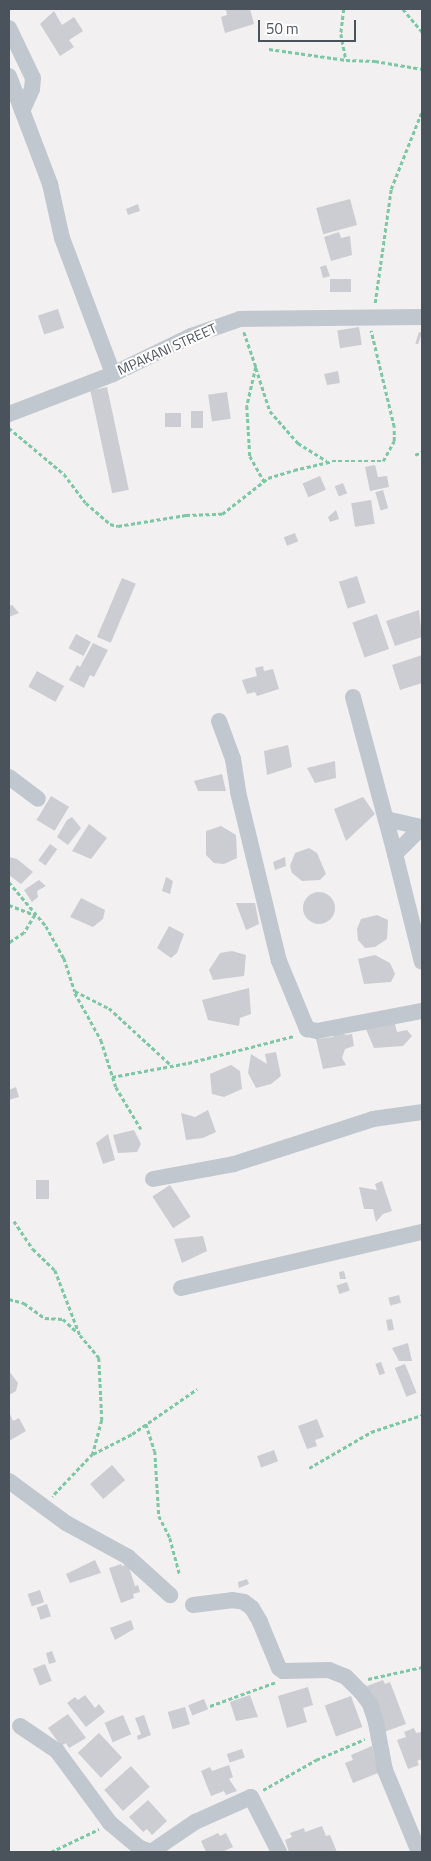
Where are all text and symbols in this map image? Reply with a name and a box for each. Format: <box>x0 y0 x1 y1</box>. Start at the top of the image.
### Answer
scale bar <box>261 10 358 42</box>
text: 50 m <box>266 17 299 40</box>
street label: MPAKANI STREET <box>115 320 219 378</box>

